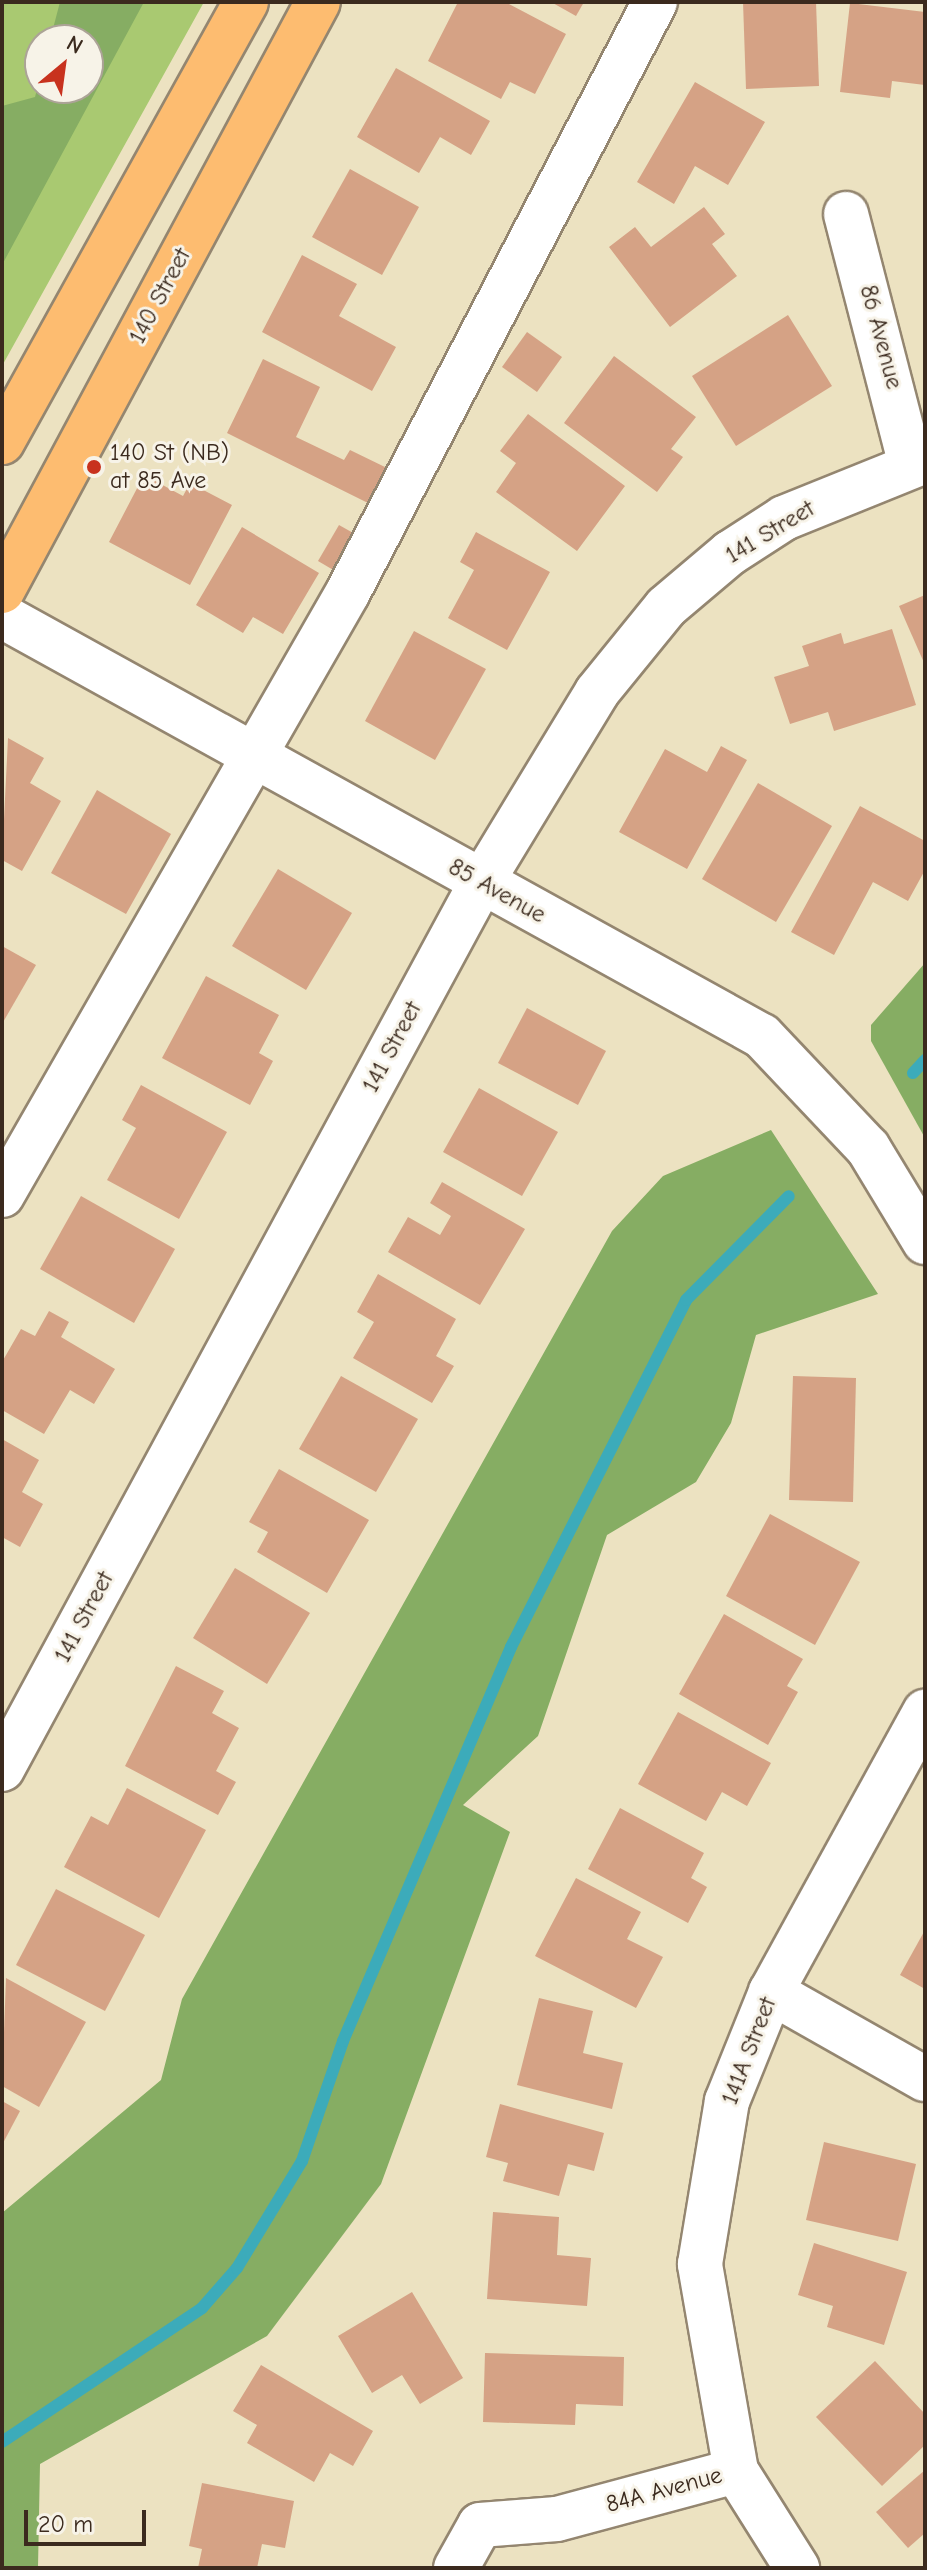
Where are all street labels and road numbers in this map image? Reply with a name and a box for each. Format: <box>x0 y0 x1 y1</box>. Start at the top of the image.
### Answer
street label: 140 Street <box>123 243 197 349</box>
street label: 86 Avenue <box>853 282 909 392</box>
street label: 141 Street <box>720 494 820 570</box>
street label: 85 Avenue <box>443 853 551 929</box>
street label: 141 Street <box>356 997 428 1097</box>
street label: 141 Street <box>48 1567 120 1667</box>
street label: 141A Street <box>715 1993 783 2109</box>
street label: 84A Avenue <box>603 2461 725 2519</box>

